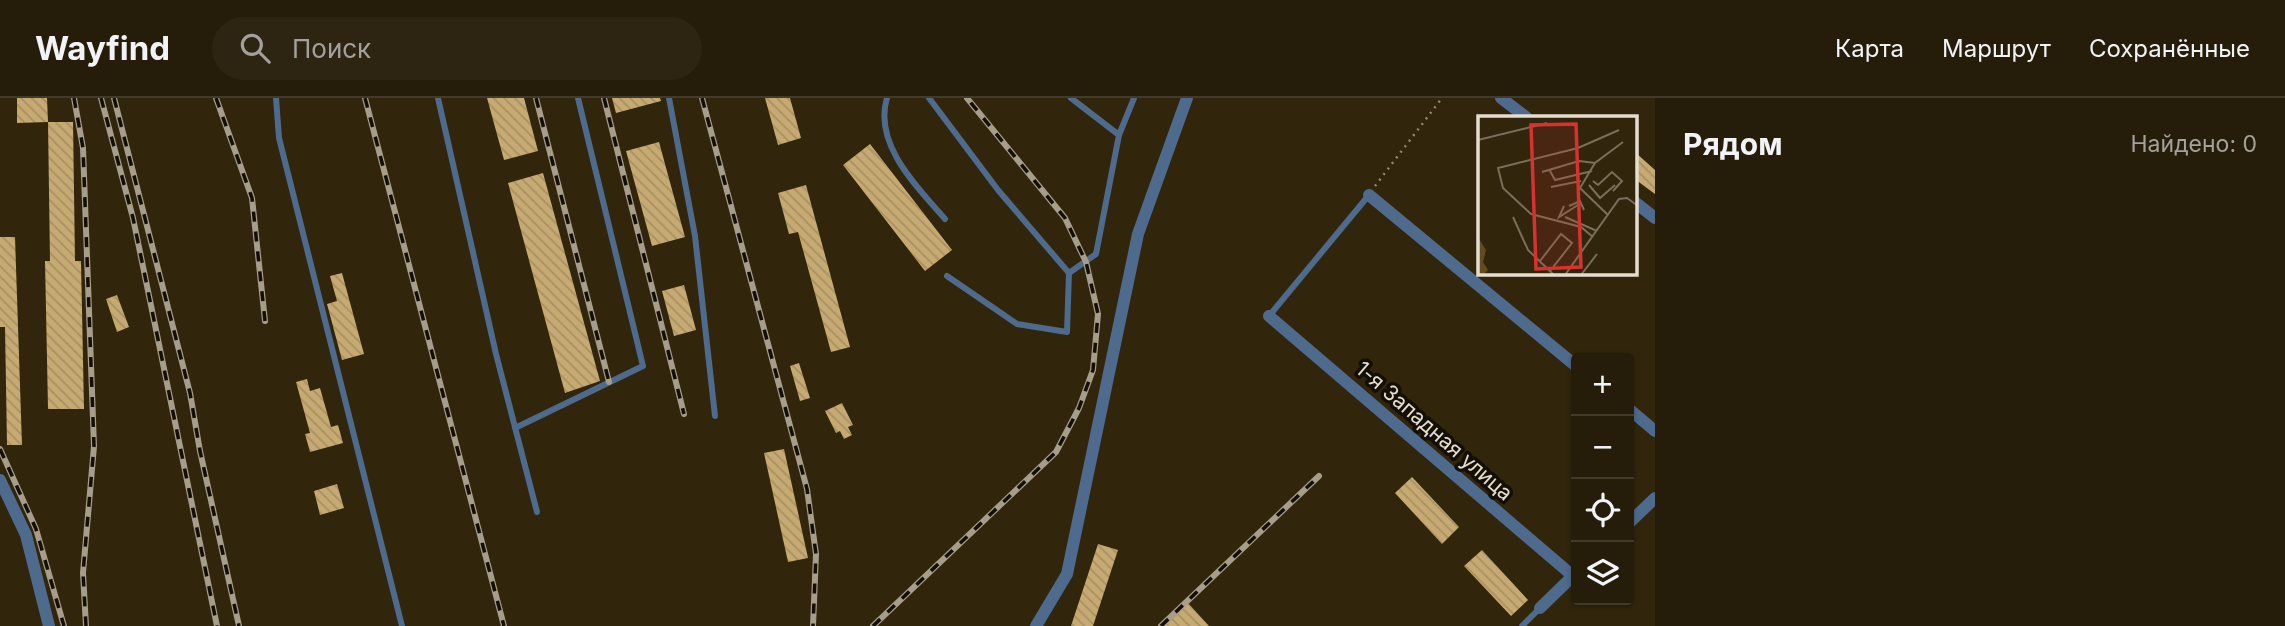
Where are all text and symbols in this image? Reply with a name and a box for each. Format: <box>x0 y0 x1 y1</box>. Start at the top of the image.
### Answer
search box <box>212 17 702 80</box>
text: Wayfind <box>35 28 170 68</box>
icon: search <box>236 29 274 67</box>
text: Поиск <box>292 33 371 64</box>
text: Карта <box>1835 34 1904 63</box>
text: Маршрут <box>1942 34 2051 63</box>
text: Сохранённые <box>2089 34 2250 63</box>
inset map <box>1478 116 1638 275</box>
text: Рядом <box>1683 126 1783 162</box>
text: Найдено: 0 <box>2131 130 2257 158</box>
map controls <box>1571 353 1634 605</box>
button: + <box>1571 353 1634 416</box>
street label: 1-я Западная улица <box>1351 356 1518 505</box>
button: − <box>1571 416 1634 479</box>
button: locate <box>1571 479 1634 542</box>
button: layers <box>1571 542 1634 605</box>

